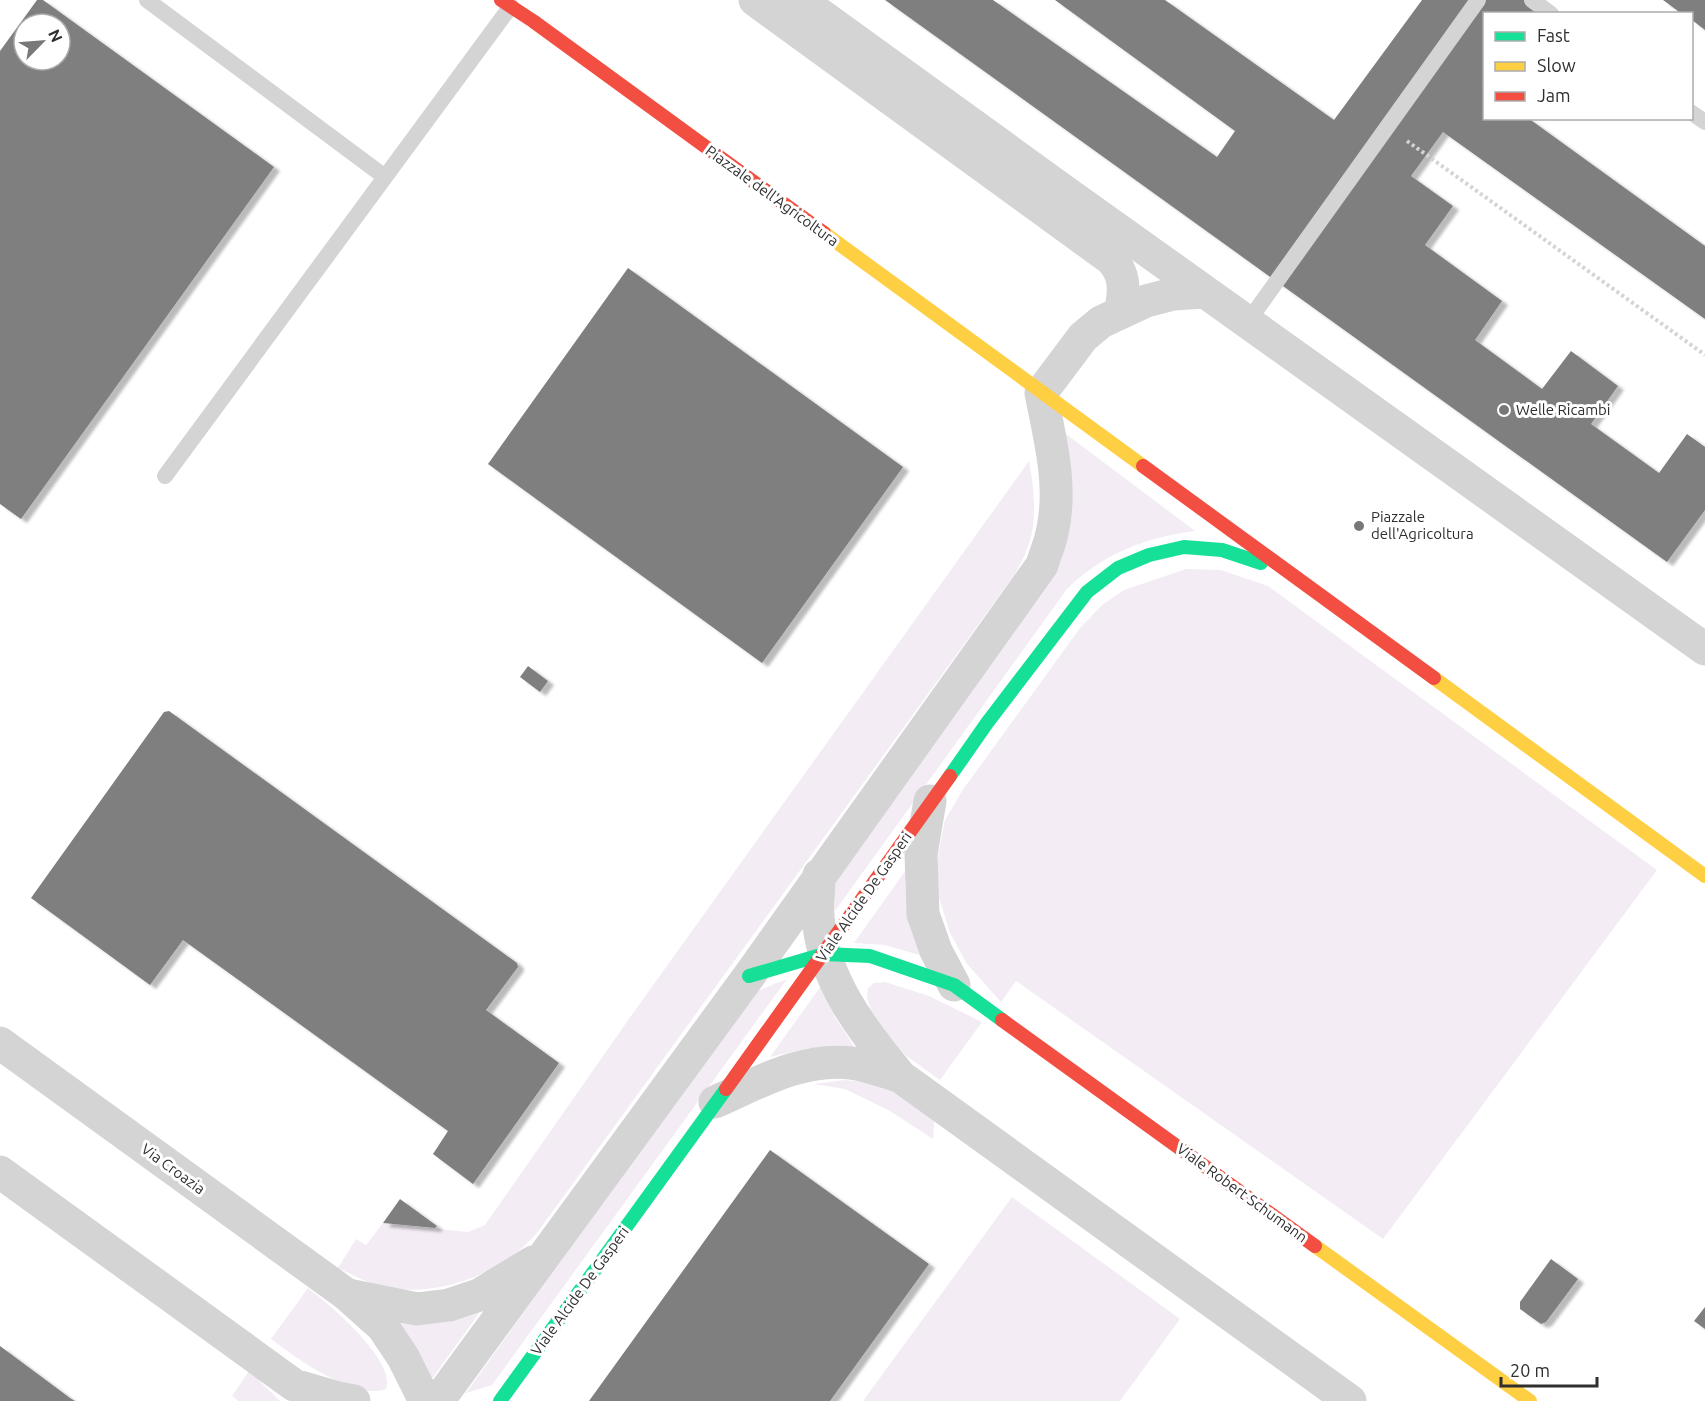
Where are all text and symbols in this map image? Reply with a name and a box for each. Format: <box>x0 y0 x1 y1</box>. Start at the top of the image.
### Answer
north arrow <box>12 12 72 72</box>
legend <box>1483 12 1693 120</box>
text: Fast <box>1537 25 1570 45</box>
text: N <box>45 26 66 45</box>
text: Slow <box>1537 55 1576 75</box>
text: Jam <box>1537 85 1571 105</box>
street label: Piazzale dell'Agricoltura <box>703 142 842 250</box>
place label: Welle Ricambi <box>1516 401 1611 418</box>
marker: Welle Ricambi <box>1497 403 1511 417</box>
place label: Piazzale dell'Agricoltura <box>1371 508 1474 542</box>
marker: Piazzale dell'Agricoltura <box>1352 519 1366 533</box>
street label: Viale Alcide De Gasperi <box>812 828 915 965</box>
street label: Via Croazia <box>138 1140 208 1197</box>
street label: Viale Robert Schumann <box>1174 1140 1311 1246</box>
street label: Viale Alcide De Gasperi <box>527 1223 632 1358</box>
scale bar <box>1501 1350 1597 1388</box>
text: 20 m <box>1510 1360 1550 1380</box>

